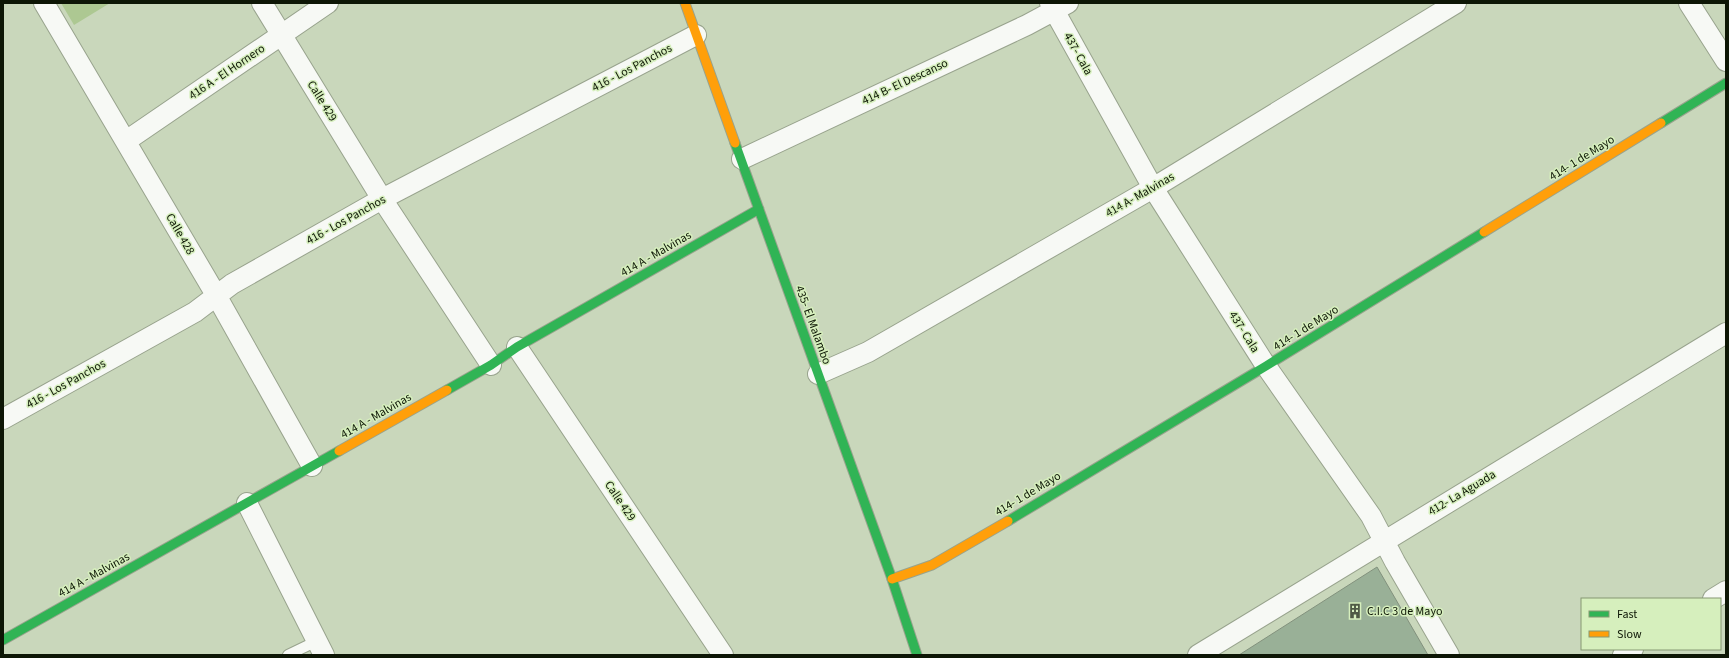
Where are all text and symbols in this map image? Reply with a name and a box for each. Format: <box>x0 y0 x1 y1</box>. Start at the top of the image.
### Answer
street label: 437- Cala <box>1059 30 1097 78</box>
street label: 416 A - El Hornero <box>185 40 269 104</box>
street label: 416 - Los Panchos <box>589 40 675 96</box>
street label: 414 B- El Descanso <box>859 55 951 109</box>
street label: Calle 429 <box>303 77 341 125</box>
street label: 414- 1 de Mayo <box>1546 131 1618 185</box>
street label: 414 A- Malvinas <box>1102 168 1178 222</box>
street label: 416 - Los Panchos <box>303 191 389 249</box>
street label: Calle 428 <box>161 210 199 258</box>
street label: 414 A - Malvinas <box>617 227 695 281</box>
street label: 435- El Malambo <box>791 283 835 367</box>
street label: 414- 1 de Mayo <box>1270 301 1342 355</box>
street label: 437- Cala <box>1225 308 1263 356</box>
street label: 416 - Los Panchos <box>23 355 109 413</box>
street label: 414 A - Malvinas <box>337 389 415 443</box>
street label: 412- La Aguada <box>1425 466 1499 520</box>
street label: 414- 1 de Mayo <box>992 468 1064 520</box>
street label: Calle 429 <box>600 477 640 525</box>
street label: 414 A - Malvinas <box>55 548 133 602</box>
legend <box>1581 598 1721 650</box>
building icon: C.I.C 3 de Mayo <box>1346 602 1364 620</box>
place label: C.I.C 3 de Mayo <box>1367 603 1442 620</box>
text: Fast <box>1617 606 1637 623</box>
text: Slow <box>1617 626 1642 643</box>

